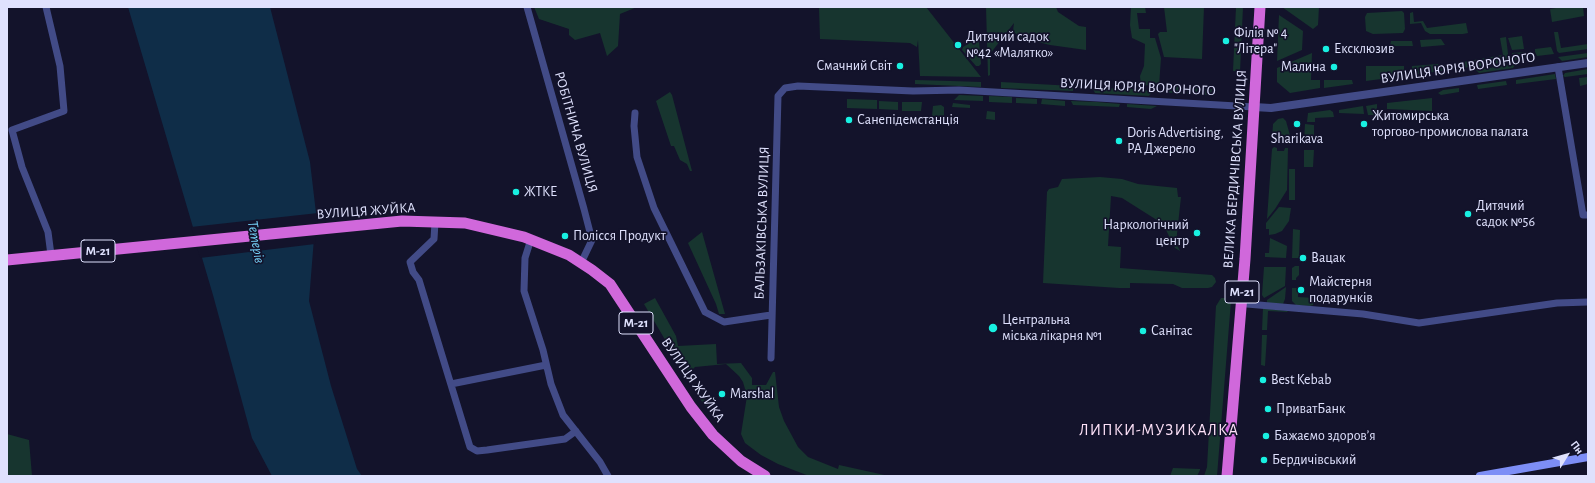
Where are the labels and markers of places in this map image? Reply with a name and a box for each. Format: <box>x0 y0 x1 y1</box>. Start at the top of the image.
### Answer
place label: Філія № 4 "Літера" <box>1234 25 1288 58</box>
place label: Дитячий садок №42 «Малятко» <box>966 29 1053 62</box>
marker: Філія № 4 "Літера" <box>1221 36 1231 46</box>
marker: Дитячий садок №42 «Малятко» <box>953 40 963 50</box>
place label: Ексклюзив <box>1334 41 1394 57</box>
marker: Ексклюзив <box>1321 44 1331 54</box>
place label: Смачний Світ <box>816 58 892 74</box>
place label: Малина <box>1281 59 1326 75</box>
marker: Смачний Світ <box>895 61 905 71</box>
marker: Малина <box>1329 62 1339 72</box>
place label: Житомирська торгово-промислова палата <box>1372 108 1528 140</box>
place label: Санепідемстанція <box>857 112 959 128</box>
marker: Санепідемстанція <box>844 115 854 125</box>
marker: Sharikava <box>1292 119 1302 129</box>
marker: Житомирська торгово-промислова палата <box>1359 119 1369 129</box>
place label: Doris Advertising, РА Джерело <box>1127 125 1224 158</box>
place label: Sharikava <box>1271 131 1323 147</box>
marker: Doris Advertising, РА Джерело <box>1114 136 1124 146</box>
place label: ЖТКЕ <box>524 184 557 200</box>
marker: ЖТКЕ <box>511 187 521 197</box>
place label: Дитячий садок №56 <box>1476 198 1535 230</box>
marker: Дитячий садок №56 <box>1463 209 1473 219</box>
place label: Наркологічний центр <box>1103 217 1189 250</box>
place label: Полісся Продукт <box>573 228 666 244</box>
marker: Наркологічний центр <box>1192 228 1202 238</box>
marker: Полісся Продукт <box>560 231 570 241</box>
place label: Вацак <box>1311 250 1345 266</box>
marker: Вацак <box>1298 253 1308 263</box>
place label: Майстерня подарунків <box>1309 274 1373 306</box>
marker: Майстерня подарунків <box>1296 285 1306 295</box>
place label: Центральна міська лікарня №1 <box>1002 312 1102 344</box>
marker: Центральна міська лікарня №1 <box>987 322 999 334</box>
place label: Санітас <box>1151 323 1193 339</box>
marker: Санітас <box>1138 326 1148 336</box>
place label: Best Kebab <box>1271 372 1331 388</box>
marker: Best Kebab <box>1258 375 1268 385</box>
place label: Marshal <box>730 386 774 402</box>
marker: Marshal <box>717 389 727 399</box>
place label: ПриватБанк <box>1276 401 1345 417</box>
marker: ПриватБанк <box>1263 404 1273 414</box>
place label: Бажаємо здоровʼя <box>1274 428 1376 444</box>
marker: Бажаємо здоровʼя <box>1261 431 1271 441</box>
place label: Бердичівський <box>1272 452 1356 468</box>
marker: Бердичівський <box>1259 455 1269 465</box>

